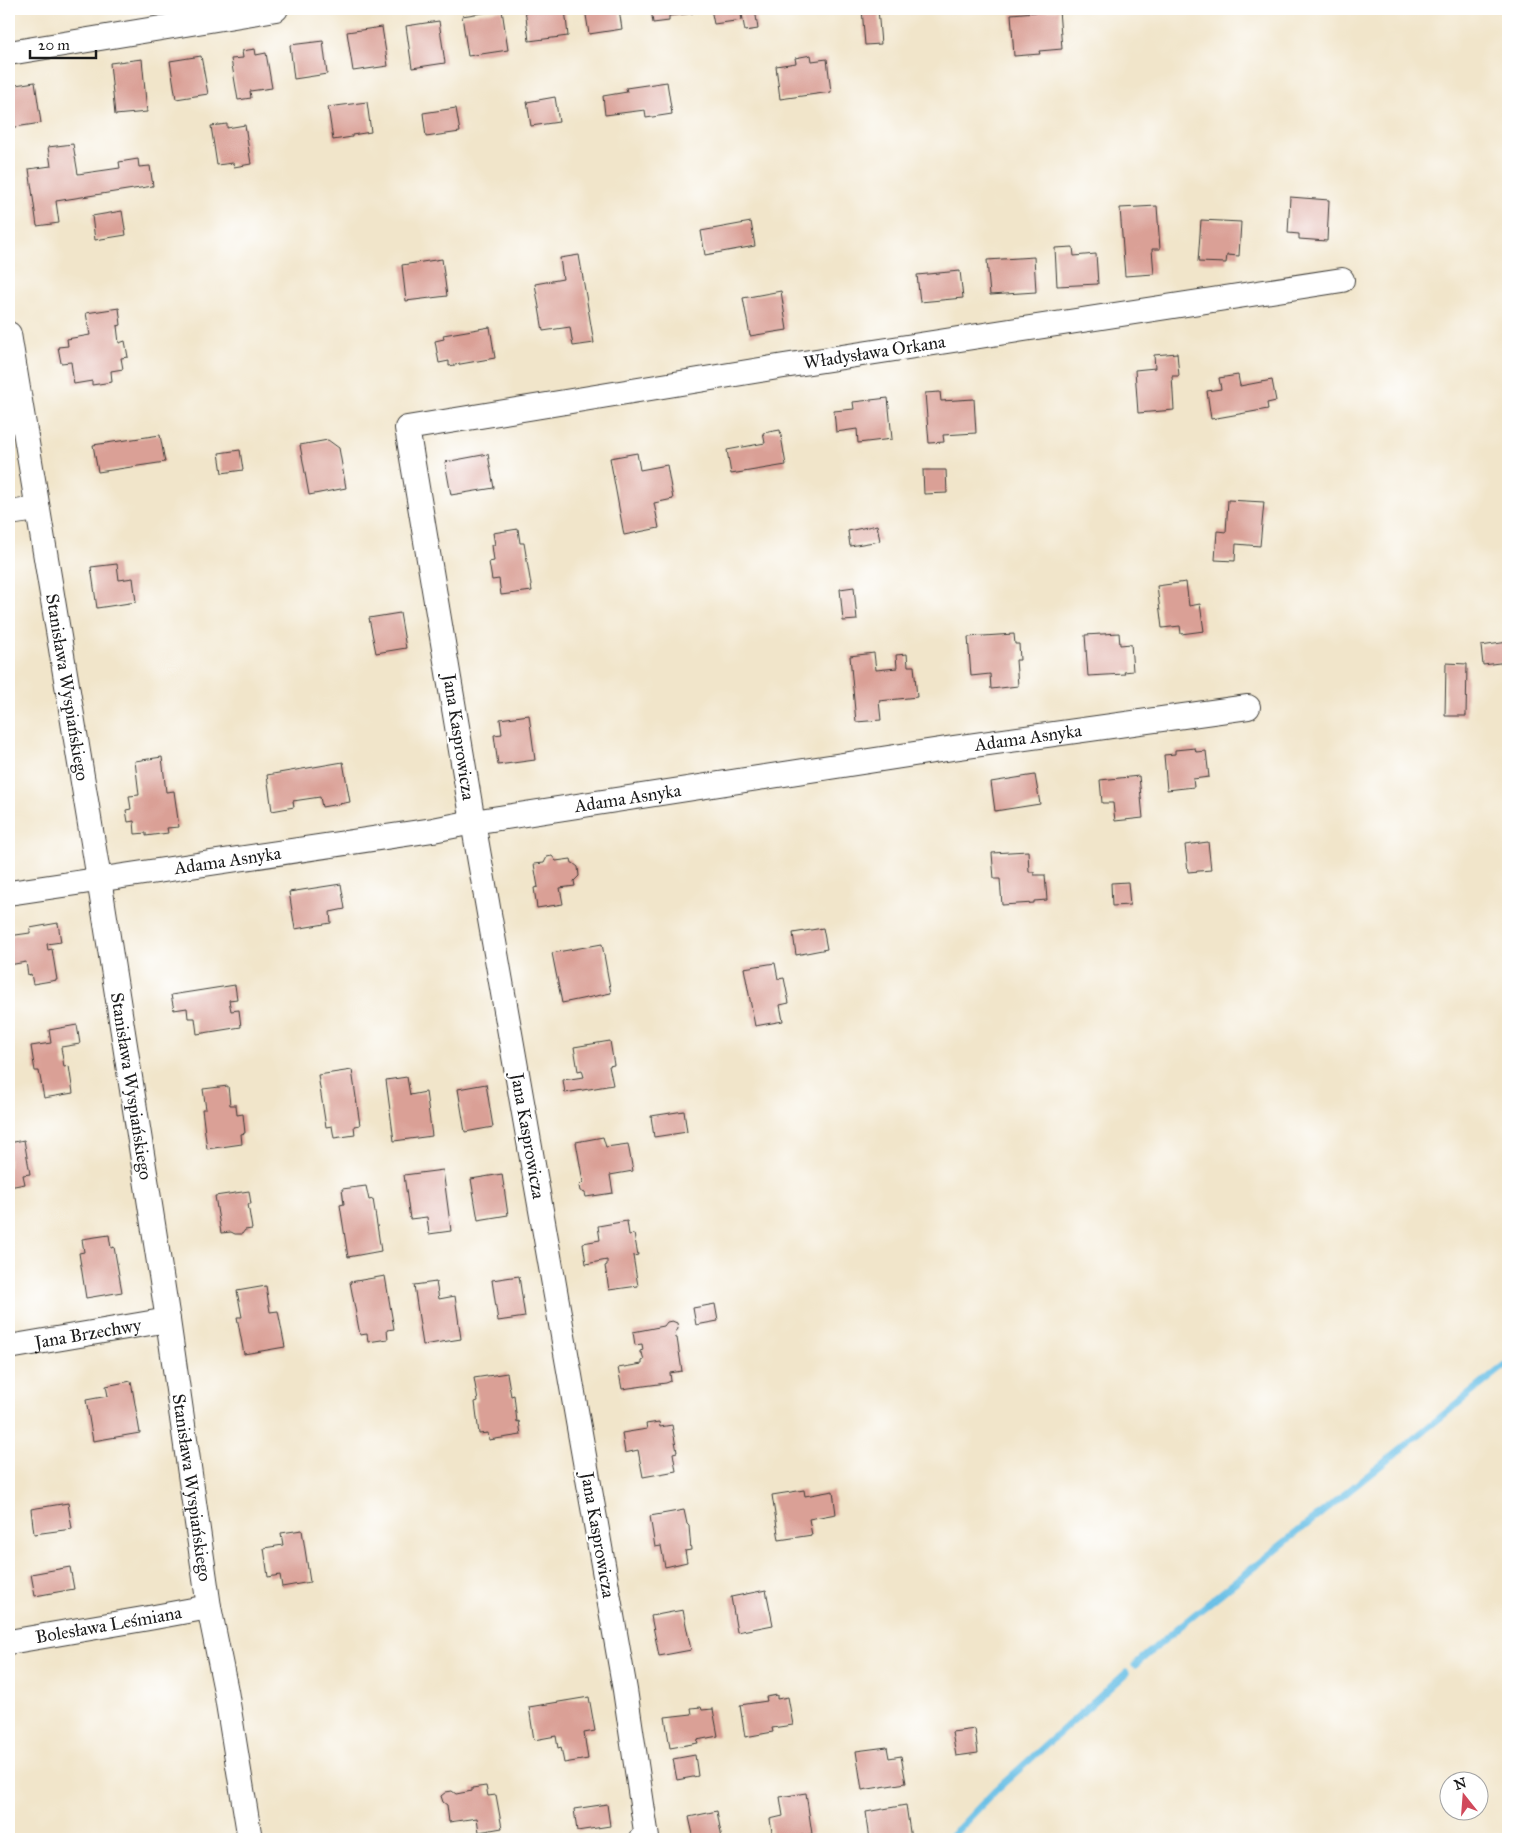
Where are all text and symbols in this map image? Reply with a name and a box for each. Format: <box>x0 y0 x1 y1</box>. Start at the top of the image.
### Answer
scale bar <box>30 28 96 60</box>
text: 20 m <box>38 36 70 54</box>
street label: Władysława Orkana <box>802 330 947 374</box>
street label: Stanisława Wyspiańskiego <box>41 592 94 782</box>
street label: Jana Kasprowicza <box>437 670 480 802</box>
street label: Adama Asnyka <box>972 719 1083 756</box>
street label: Adama Asnyka <box>572 779 683 817</box>
street label: Adama Asnyka <box>172 842 283 879</box>
street label: Stanisława Wyspiańskiego <box>106 991 157 1181</box>
street label: Jana Kasprowicza <box>505 1069 550 1201</box>
street label: Jana Brzechwy <box>31 1314 143 1355</box>
street label: Stanisława Wyspiańskiego <box>168 1392 216 1583</box>
street label: Jana Kasprowicza <box>575 1468 620 1600</box>
street label: Bolesława Leśmiana <box>34 1601 184 1648</box>
north arrow <box>1440 1770 1490 1820</box>
text: N <box>1452 1774 1469 1794</box>

